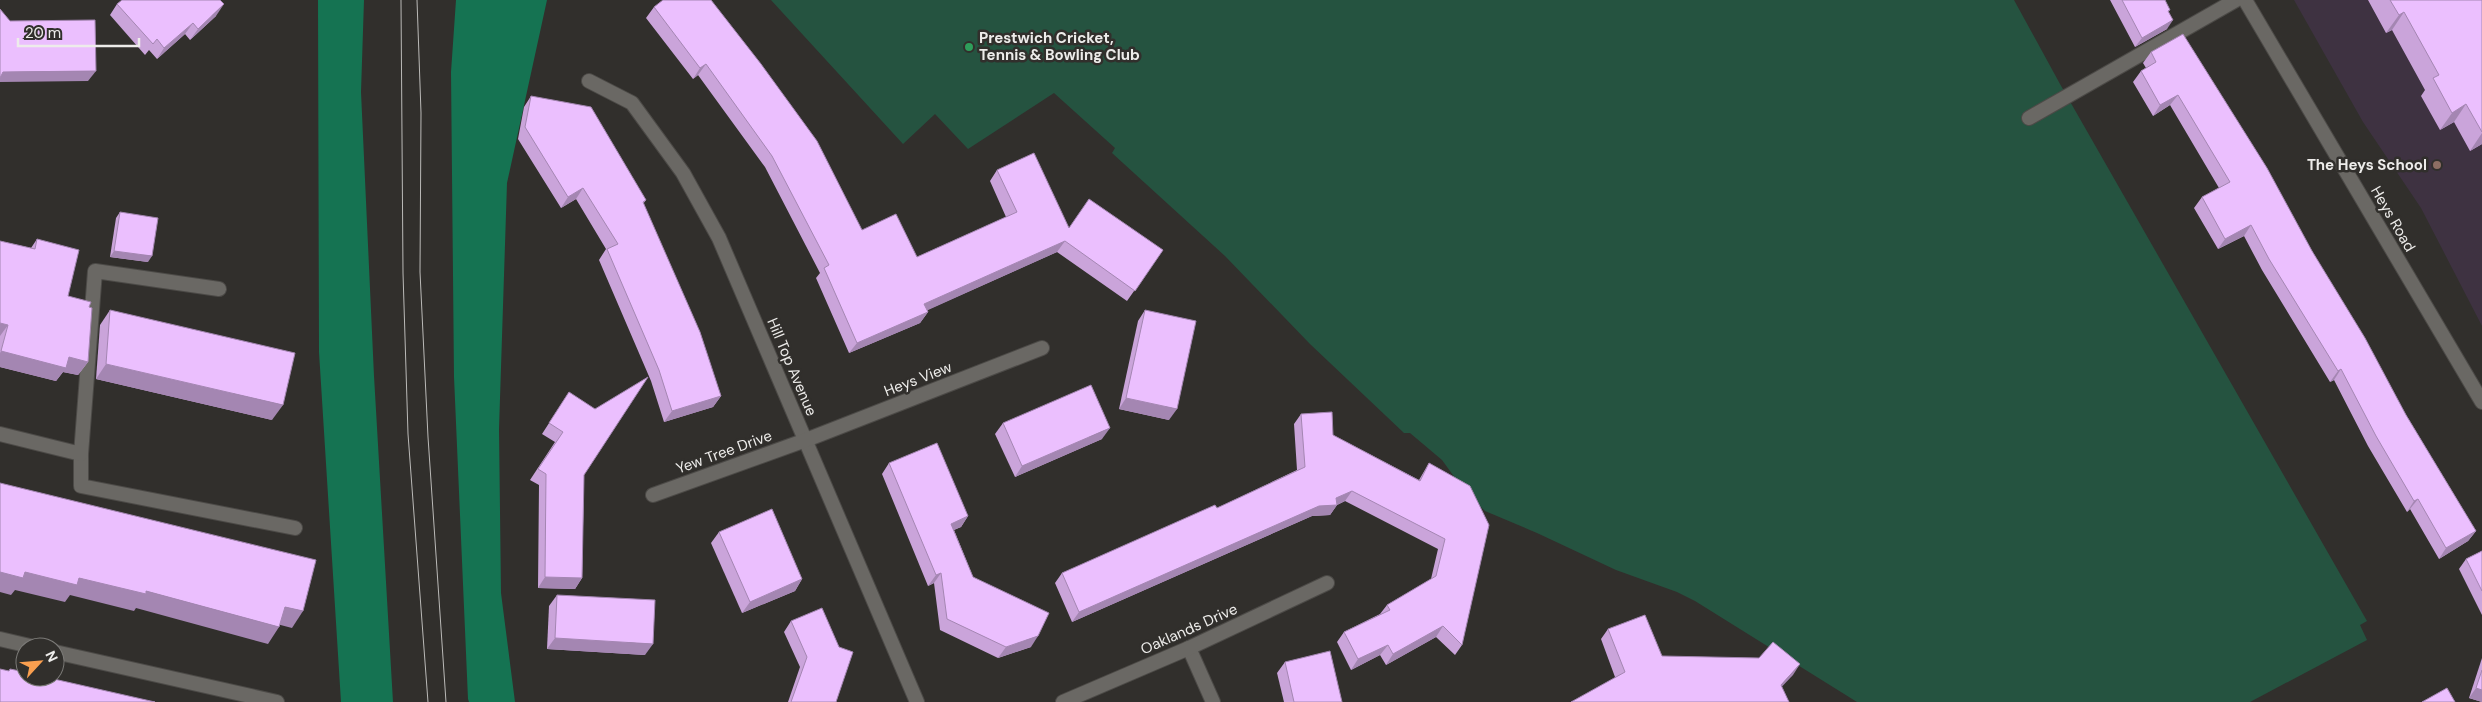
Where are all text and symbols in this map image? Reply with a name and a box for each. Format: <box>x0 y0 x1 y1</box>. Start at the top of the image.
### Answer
scale bar <box>18 15 139 47</box>
text: 20 m <box>25 23 61 43</box>
place label: Prestwich Cricket, Tennis & Bowling Club <box>979 28 1140 65</box>
marker: Prestwich Cricket, Tennis & Bowling Club <box>963 41 975 53</box>
place label: The Heys School <box>2307 155 2427 175</box>
marker: The Heys School <box>2431 159 2443 171</box>
street label: Heys Road <box>2366 182 2420 256</box>
street label: Hill Top Avenue <box>762 315 822 419</box>
street label: Heys View <box>881 357 955 401</box>
street label: Yew Tree Drive <box>673 425 775 479</box>
street label: Oaklands Drive <box>1137 599 1241 659</box>
north arrow <box>15 637 65 687</box>
text: N <box>41 648 62 665</box>

